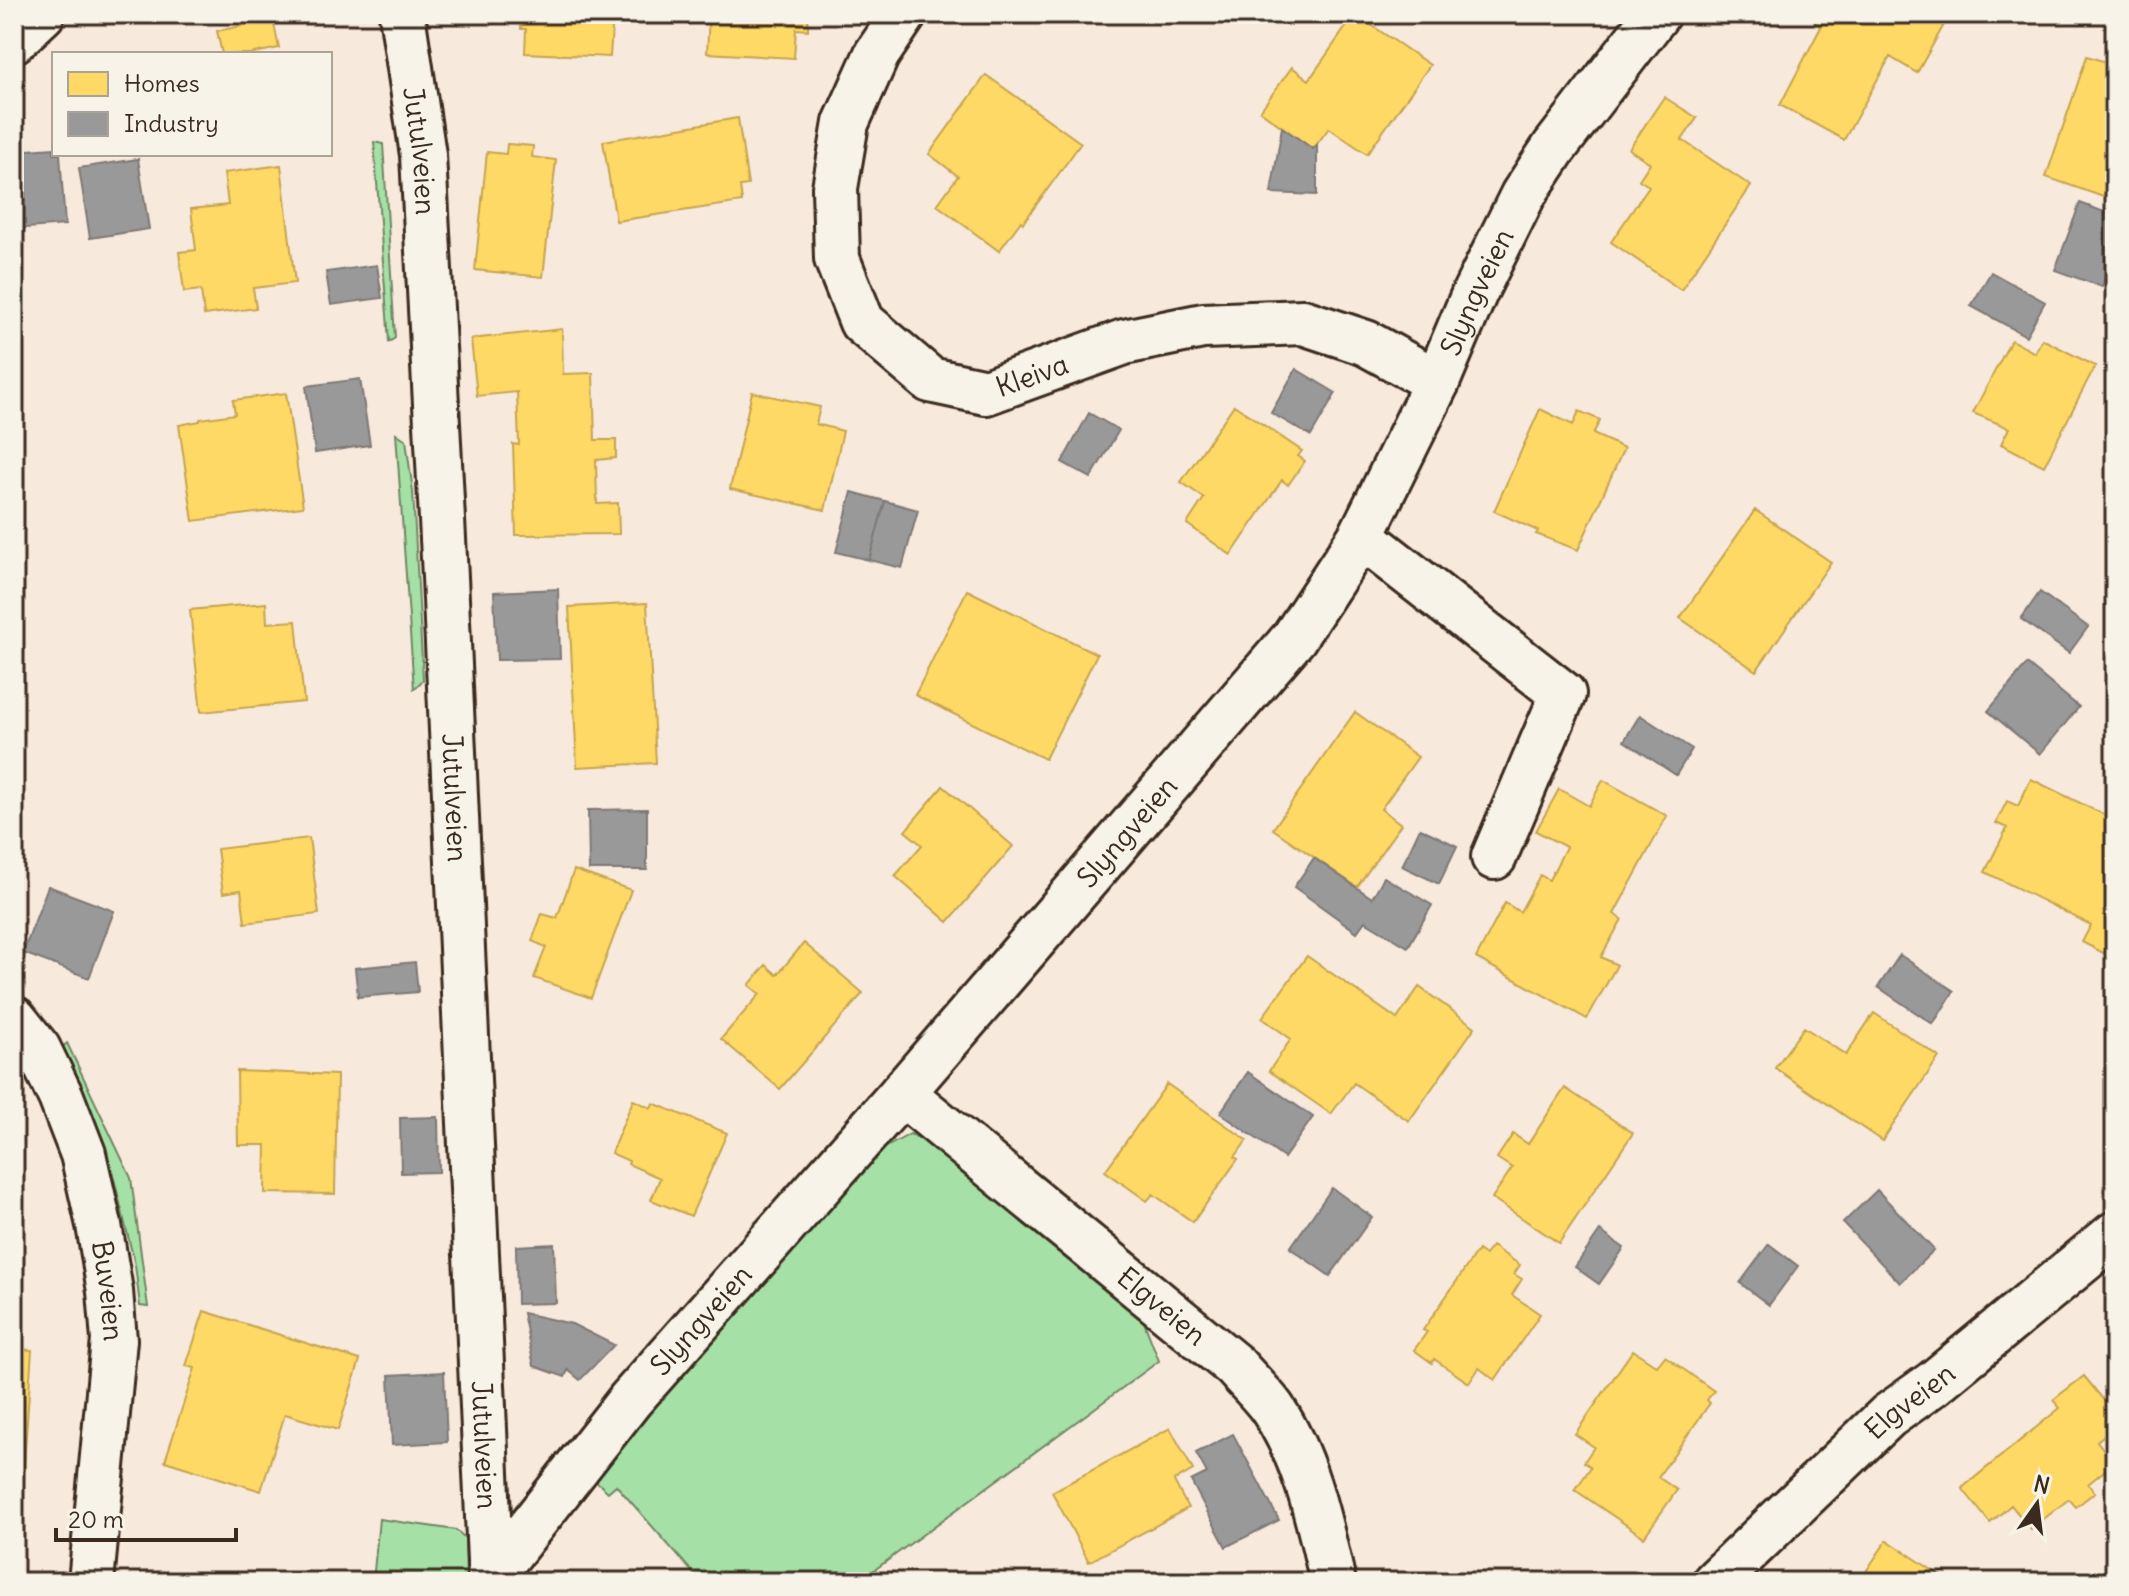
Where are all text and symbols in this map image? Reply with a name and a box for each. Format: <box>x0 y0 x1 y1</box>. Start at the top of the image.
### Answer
legend <box>52 52 332 156</box>
text: Homes <box>124 68 200 98</box>
street label: Jutulveien <box>395 84 444 216</box>
text: Industry <box>124 108 219 138</box>
street label: Slyngveien <box>1432 222 1522 361</box>
street label: Kleiva <box>991 346 1073 405</box>
street label: Jutulveien <box>434 732 476 863</box>
street label: Slyngveien <box>1069 769 1185 895</box>
street label: Buveien <box>84 1238 132 1342</box>
street label: Slyngveien <box>642 1257 759 1383</box>
street label: Elgveien <box>1110 1259 1214 1353</box>
street label: Elgveien <box>1857 1355 1962 1447</box>
street label: Jutulveien <box>464 1380 506 1510</box>
north arrow <box>1997 1464 2077 1544</box>
text: N <box>2031 1469 2053 1500</box>
scale bar <box>56 1492 236 1542</box>
text: 20 m <box>68 1504 124 1534</box>

